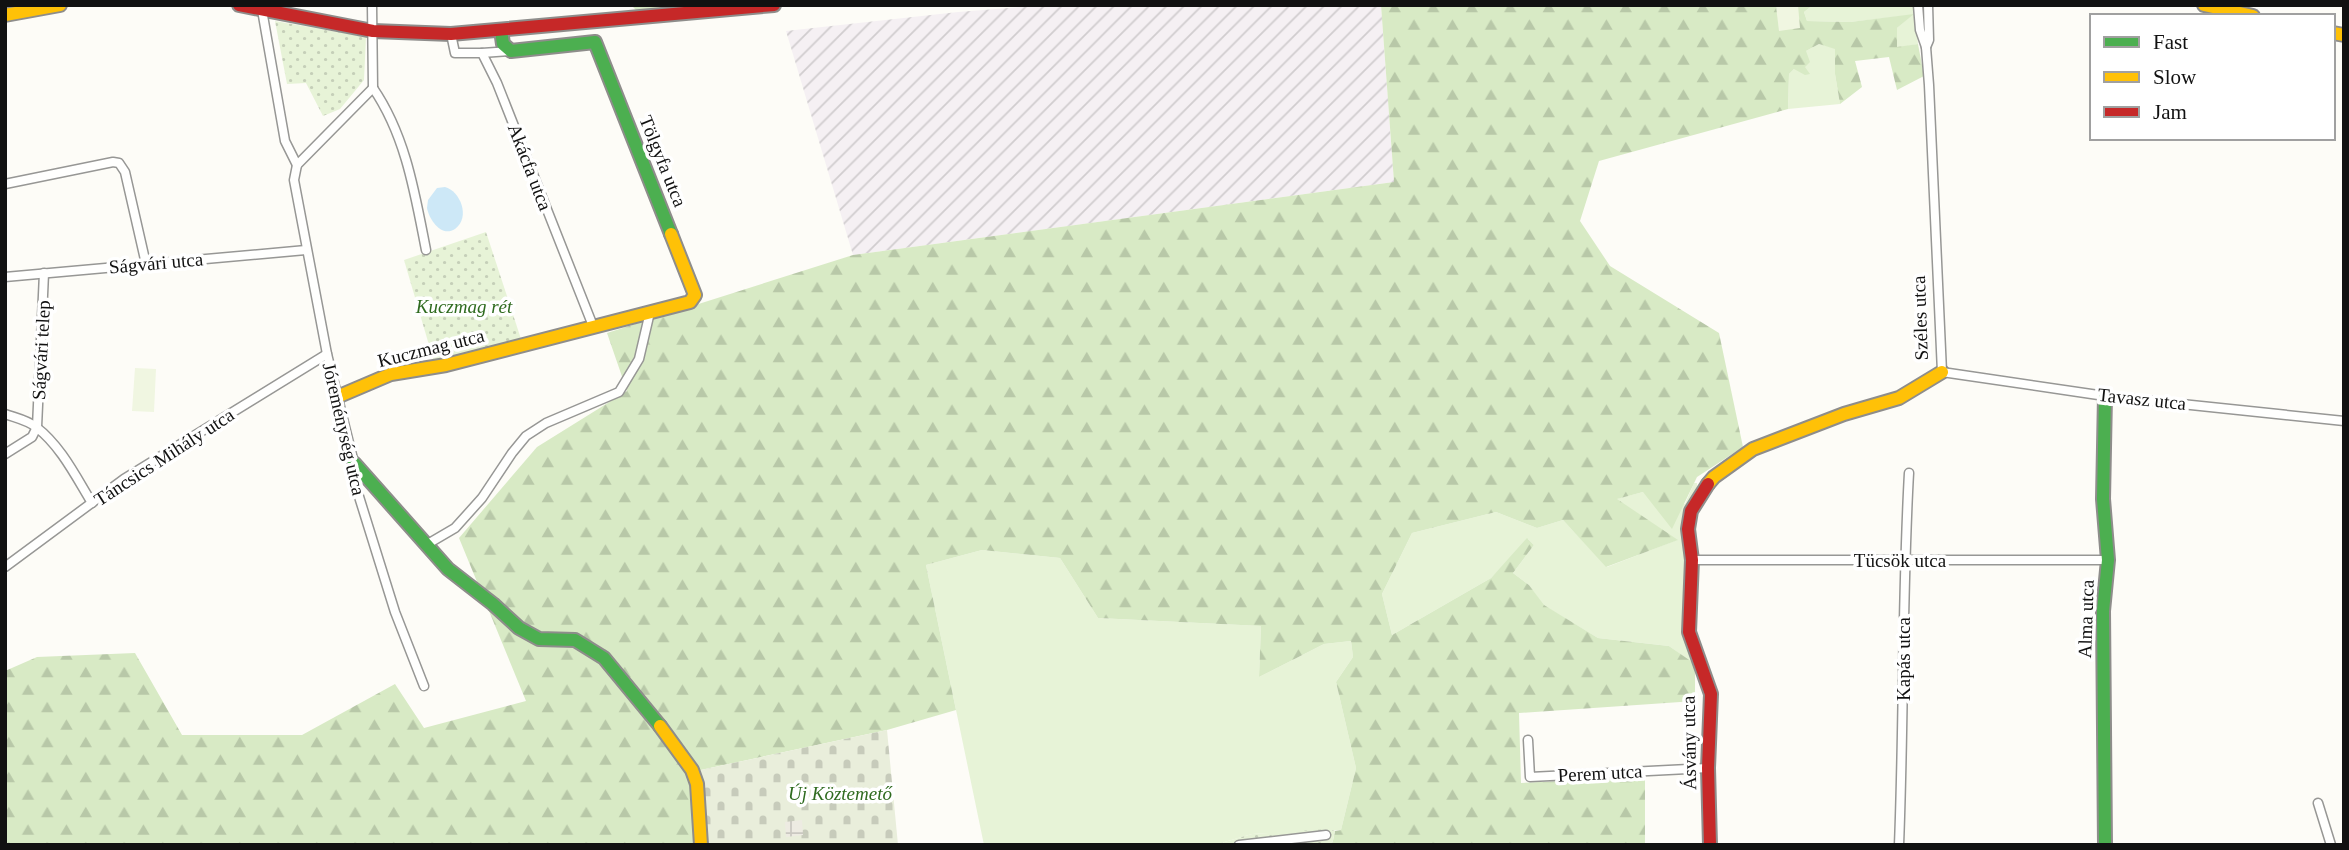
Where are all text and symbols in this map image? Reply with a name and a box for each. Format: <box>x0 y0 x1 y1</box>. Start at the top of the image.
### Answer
legend <box>2090 14 2335 140</box>
text: Fast <box>2153 30 2188 54</box>
text: Slow <box>2153 65 2197 89</box>
text: Jam <box>2153 100 2187 124</box>
street label: Tölgyfa utca <box>635 112 691 210</box>
street label: Akácfa utca <box>504 121 556 214</box>
street label: Ságvári utca <box>108 248 205 278</box>
street label: Széles utca <box>1908 275 1932 361</box>
park label: Kuczmag rét <box>415 296 513 317</box>
street label: Ságvári telep <box>28 300 54 400</box>
street label: Kuczmag utca <box>375 324 487 371</box>
street label: Jóreménység utca <box>319 361 370 498</box>
street label: Tavasz utca <box>2097 384 2188 414</box>
street label: Táncsics Mihály utca <box>90 404 238 510</box>
street label: Tücsök utca <box>1854 550 1947 571</box>
street label: Alma utca <box>2074 579 2098 659</box>
street label: Kapás utca <box>1893 617 1914 701</box>
street label: Ásvány utca <box>1678 695 1700 790</box>
street label: Perem utca <box>1557 760 1644 786</box>
park label: Új Köztemető <box>788 783 893 804</box>

